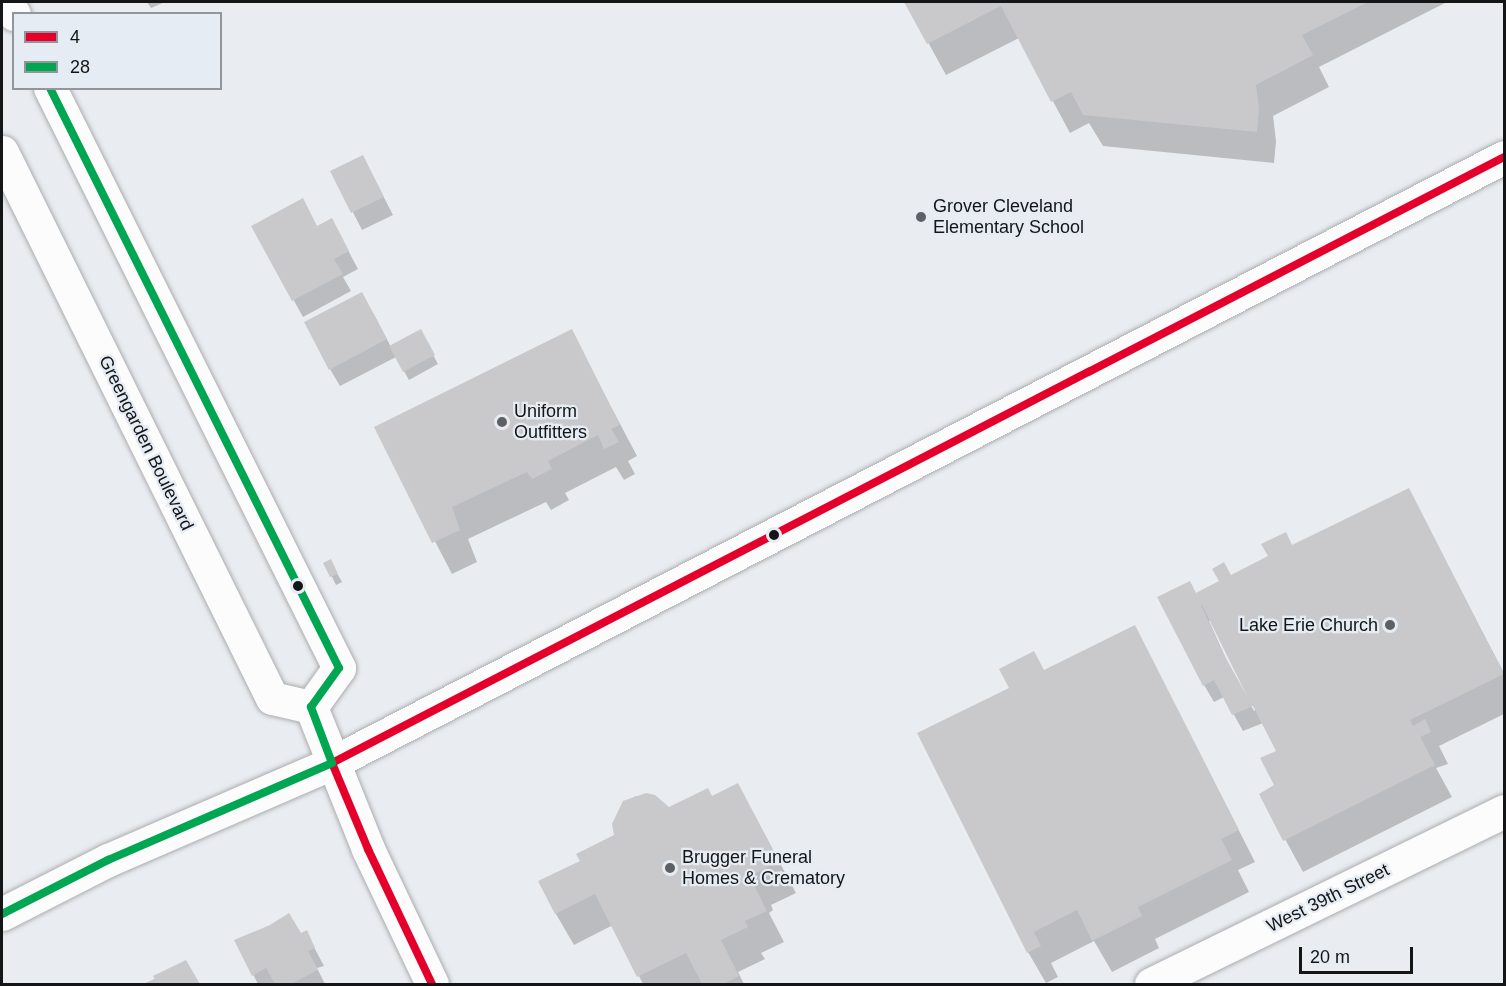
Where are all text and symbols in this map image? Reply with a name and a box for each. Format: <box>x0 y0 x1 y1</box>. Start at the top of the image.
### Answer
legend <box>12 12 222 90</box>
text: 4 <box>70 27 80 47</box>
text: 28 <box>70 57 90 77</box>
place label: Grover Cleveland Elementary School <box>933 196 1084 238</box>
marker: Grover Cleveland Elementary School <box>914 210 928 224</box>
street label: Greengarden Boulevard <box>94 352 198 534</box>
place label: Uniform Outfitters <box>514 401 587 444</box>
marker: Uniform Outfitters <box>495 415 509 429</box>
unlabelled marker <box>768 529 780 541</box>
unlabelled marker <box>292 580 304 592</box>
place label: Lake Erie Church <box>1239 614 1378 636</box>
marker: Lake Erie Church <box>1383 618 1397 632</box>
place label: Brugger Funeral Homes & Crematory <box>682 847 845 890</box>
street label: West 39th Street <box>1263 859 1393 937</box>
marker: Brugger Funeral Homes & Crematory <box>663 861 677 875</box>
scale bar <box>1302 935 1416 973</box>
text: 20 m <box>1310 947 1350 967</box>

